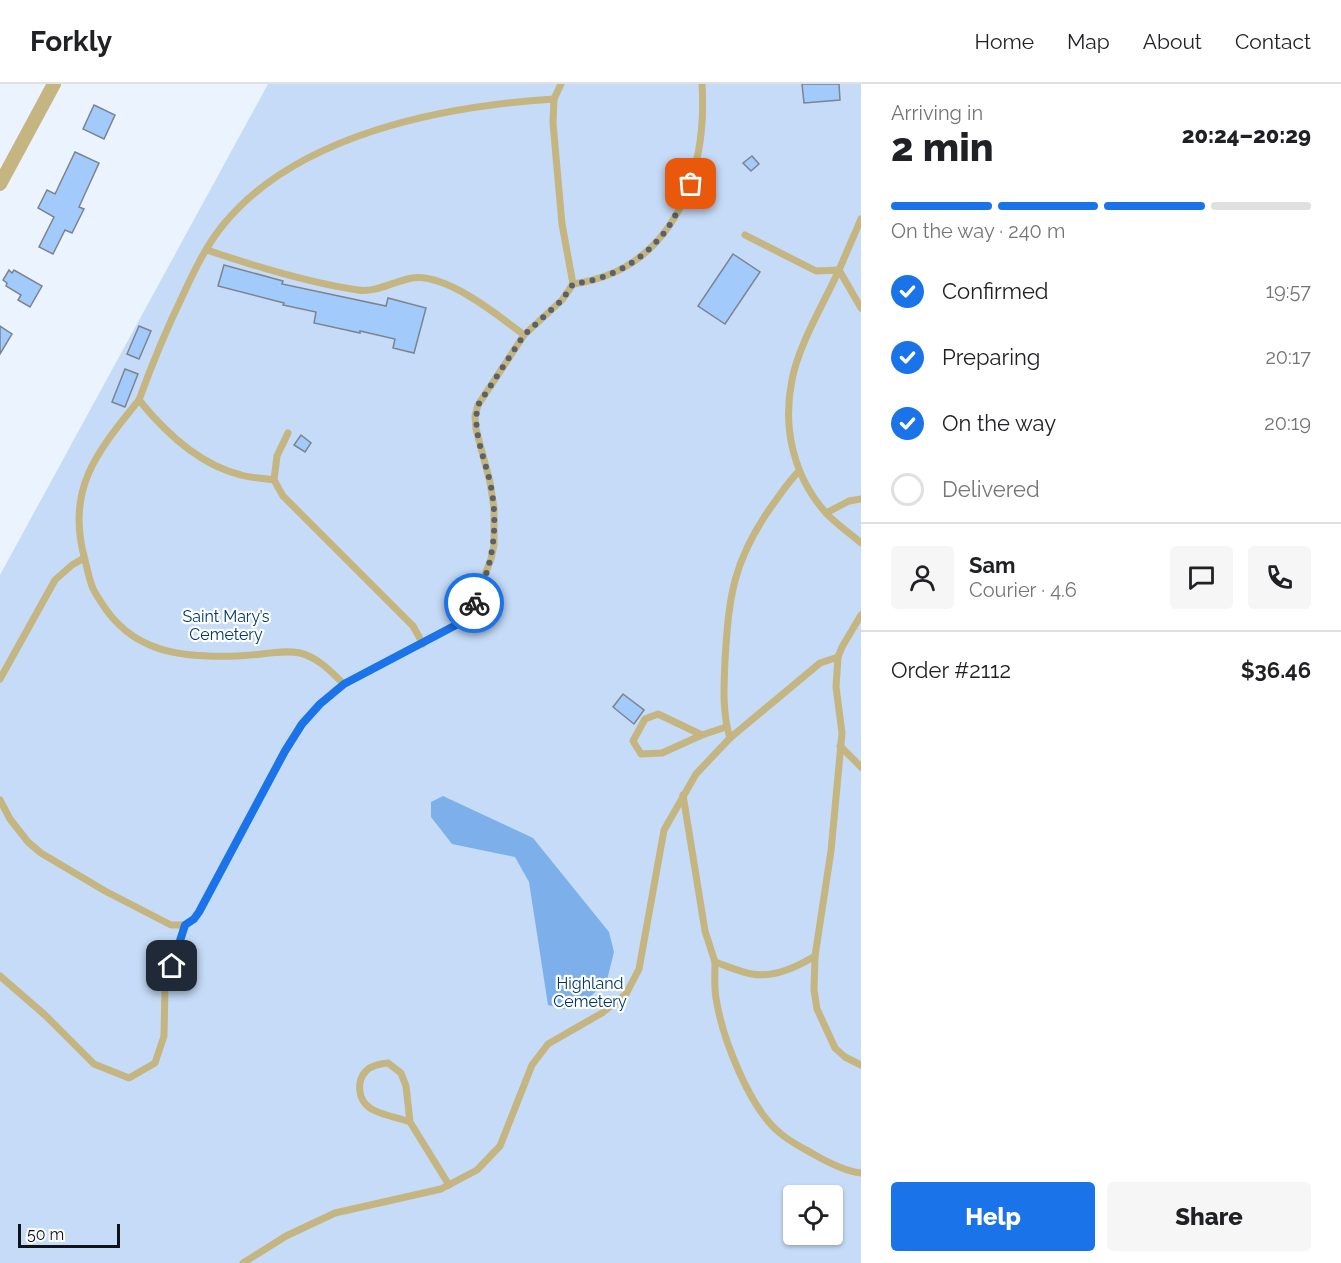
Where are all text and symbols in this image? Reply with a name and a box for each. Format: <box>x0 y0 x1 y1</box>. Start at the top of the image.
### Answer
text: Forkly <box>30 25 112 58</box>
text: Home <box>975 29 1034 54</box>
text: Map <box>1067 29 1110 54</box>
text: About <box>1143 29 1202 54</box>
text: Contact <box>1235 29 1311 54</box>
text: Arriving in <box>891 101 983 125</box>
text: 20:24–20:29 <box>1182 122 1311 148</box>
text: 2 min <box>891 124 994 170</box>
pin <box>665 158 716 209</box>
icon: bag <box>674 167 707 200</box>
text: On the way · 240 m <box>891 219 1065 243</box>
icon: check <box>891 275 924 308</box>
text: Confirmed <box>942 278 1049 304</box>
text: 19:57 <box>1265 279 1311 303</box>
icon: check <box>891 341 924 374</box>
text: Preparing <box>942 344 1040 370</box>
text: 20:17 <box>1265 345 1311 369</box>
icon: check <box>891 407 924 440</box>
text: On the way <box>942 410 1056 436</box>
text: 20:19 <box>1264 411 1311 435</box>
text: Delivered <box>942 476 1040 502</box>
button: person <box>891 546 954 609</box>
button: chat <box>1170 546 1233 609</box>
button: phone <box>1248 546 1311 609</box>
text: Sam <box>969 552 1016 578</box>
courier <box>444 573 504 633</box>
text: Courier · 4.6 <box>969 578 1077 602</box>
icon: bike <box>458 587 491 620</box>
park label: Saint Mary’s Cemetery <box>183 607 270 644</box>
text: Order #2112 <box>891 657 1011 683</box>
text: $36.46 <box>1241 657 1311 683</box>
pin <box>146 940 197 991</box>
icon: home <box>155 949 188 982</box>
park label: Highland Cemetery <box>553 974 627 1011</box>
button: Help <box>891 1182 1095 1251</box>
button: Share <box>1107 1182 1311 1251</box>
map controls <box>783 1185 843 1245</box>
button: locate <box>783 1185 843 1245</box>
scale bar <box>18 1221 120 1248</box>
text: 50 m <box>27 1225 64 1244</box>

